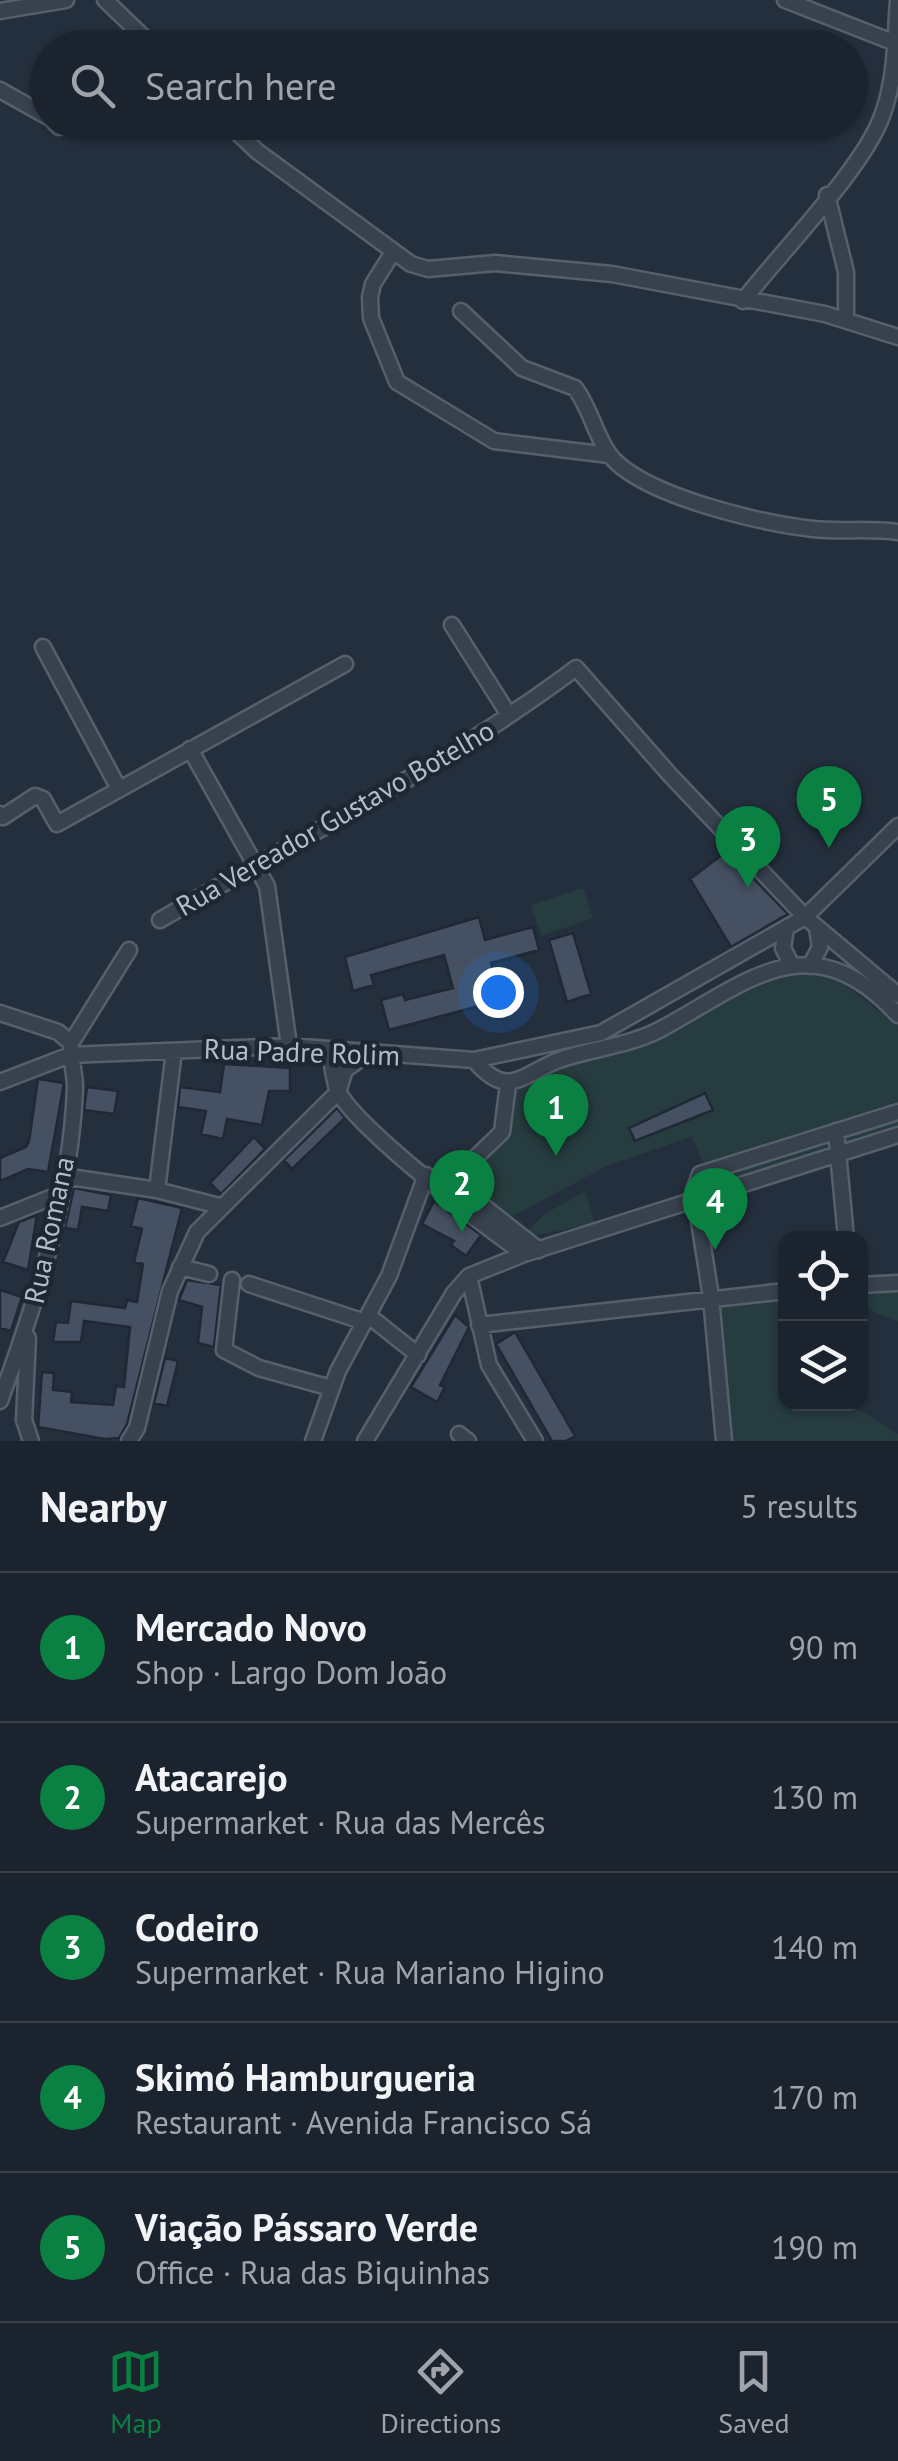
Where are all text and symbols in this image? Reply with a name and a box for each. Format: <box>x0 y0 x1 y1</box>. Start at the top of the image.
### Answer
search box <box>30 30 868 140</box>
icon: search <box>65 58 120 113</box>
text: Search here <box>145 61 337 110</box>
street label: Rua Vereador Gustavo Botelho <box>169 711 501 924</box>
pin: 5 <box>796 766 862 848</box>
pin: 3 <box>716 806 780 888</box>
your location <box>473 967 524 1018</box>
street label: Rua Padre Rolim <box>203 1030 401 1073</box>
pin: 1 <box>524 1074 588 1156</box>
pin: 2 <box>430 1150 494 1232</box>
street label: Rua Romana <box>15 1153 82 1307</box>
pin: 4 <box>682 1168 748 1250</box>
map controls <box>778 1231 868 1411</box>
button: locate <box>778 1231 868 1321</box>
button: layers <box>778 1321 868 1411</box>
text: Nearby <box>40 1479 167 1534</box>
text: 5 results <box>740 1485 858 1527</box>
text: Mercado Novo <box>135 1602 367 1651</box>
text: 1 <box>63 1626 82 1668</box>
text: 90 m <box>789 1626 858 1668</box>
text: Shop · Largo Dom João <box>135 1651 447 1693</box>
text: Atacarejo <box>135 1752 288 1801</box>
text: 2 <box>63 1776 82 1818</box>
text: 130 m <box>771 1776 858 1818</box>
text: Supermarket · Rua das Mercês <box>135 1801 545 1843</box>
text: Codeiro <box>135 1902 259 1951</box>
text: 3 <box>63 1926 82 1968</box>
text: 140 m <box>771 1926 858 1968</box>
text: Supermarket · Rua Mariano Higino <box>135 1951 605 1993</box>
text: Skimó Hamburgueria <box>135 2052 475 2101</box>
text: 4 <box>63 2076 82 2118</box>
text: 170 m <box>771 2076 858 2118</box>
text: Restaurant · Avenida Francisco Sá <box>135 2101 592 2143</box>
text: Viação Pássaro Verde <box>135 2202 478 2251</box>
text: 5 <box>63 2226 82 2268</box>
text: 190 m <box>771 2226 858 2268</box>
text: Office · Rua das Biquinhas <box>135 2251 490 2293</box>
tab: Map <box>108 2344 163 2441</box>
tab: Directions <box>380 2344 501 2441</box>
tab: Saved <box>718 2344 790 2441</box>

